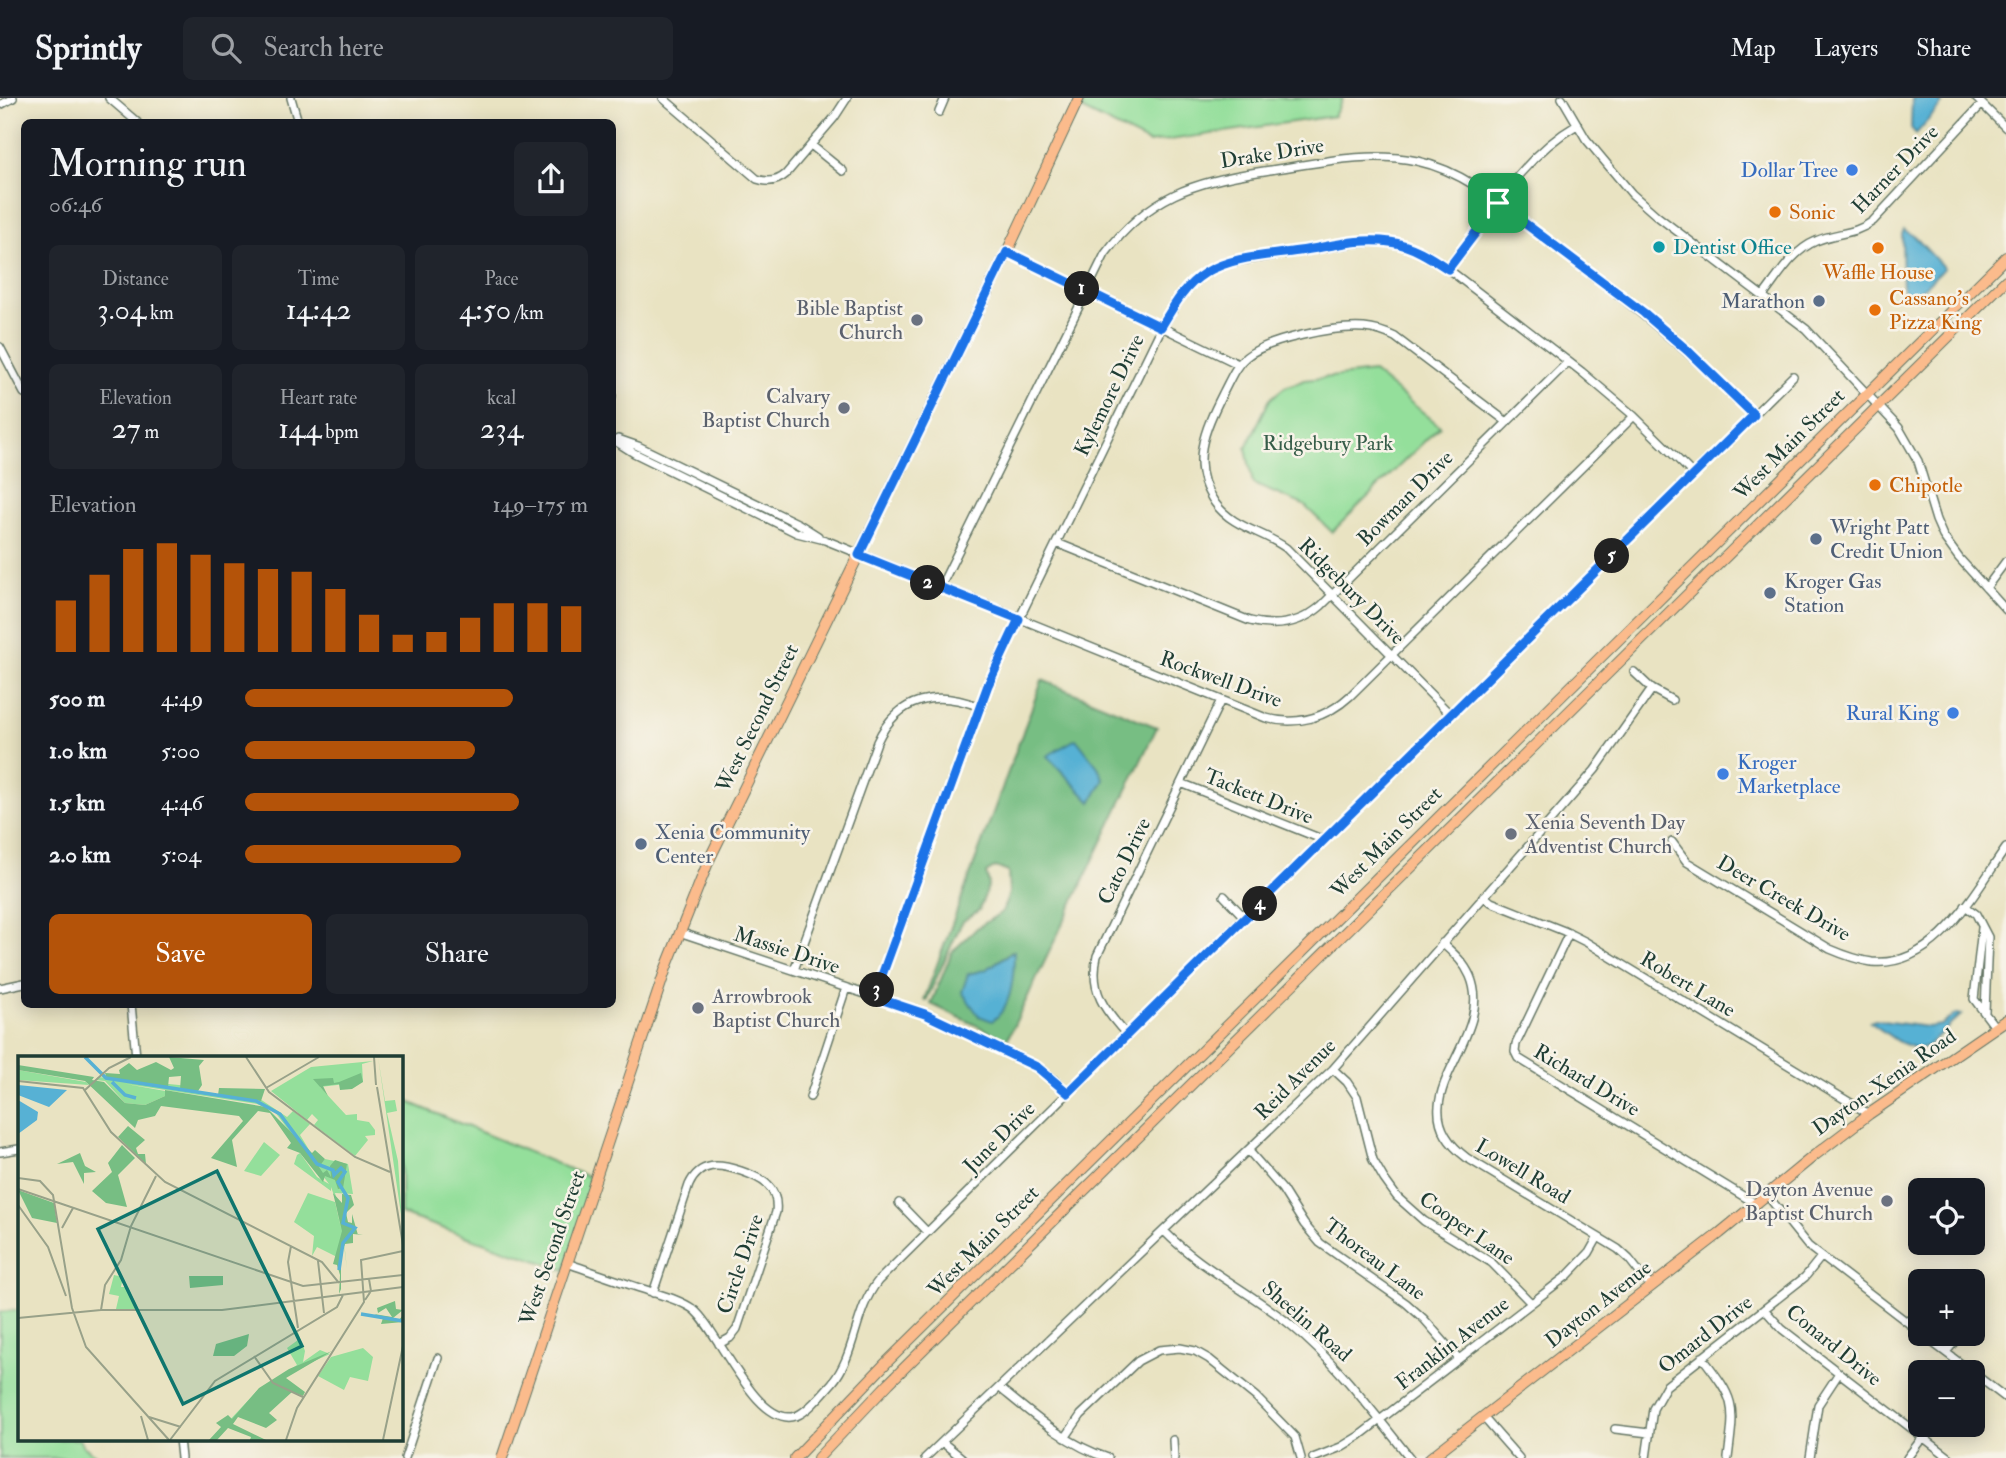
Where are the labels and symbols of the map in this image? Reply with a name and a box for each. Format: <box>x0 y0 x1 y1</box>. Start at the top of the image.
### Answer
street label: Harner Drive <box>1846 119 1945 220</box>
street label: Drake Drive <box>1218 132 1326 175</box>
place label: Dollar Tree <box>1741 157 1838 184</box>
marker: Dollar Tree <box>1844 162 1860 178</box>
pin <box>1468 173 1528 233</box>
place label: Sonic <box>1789 199 1836 226</box>
marker: Sonic <box>1767 204 1783 220</box>
place label: Dentist Office <box>1673 234 1792 261</box>
marker: Dentist Office <box>1651 239 1667 255</box>
marker: Waffle House <box>1870 240 1886 256</box>
place label: Waffle House <box>1822 259 1934 286</box>
pin: 1 <box>1064 272 1100 306</box>
place label: Cassano's Pizza King <box>1889 285 1982 336</box>
place label: Marathon <box>1721 288 1805 315</box>
marker: Marathon <box>1811 293 1827 309</box>
place label: Bible Baptist Church <box>796 295 903 346</box>
marker: Cassano's Pizza King <box>1867 302 1883 318</box>
marker: Bible Baptist Church <box>909 312 925 328</box>
street label: Kylemore Drive <box>1068 330 1151 461</box>
place label: Calvary Baptist Church <box>702 383 831 434</box>
street label: West Main Street <box>1727 383 1851 507</box>
marker: Calvary Baptist Church <box>836 400 852 416</box>
park label: Ridgebury Park <box>1263 430 1393 457</box>
street label: Bowman Drive <box>1352 444 1459 552</box>
place label: Chipotle <box>1889 472 1963 499</box>
marker: Chipotle <box>1867 477 1883 493</box>
place label: Wright Patt Credit Union <box>1829 514 1943 565</box>
marker: Wright Patt Credit Union <box>1808 531 1824 547</box>
street label: Ridgebury Drive <box>1292 532 1411 651</box>
pin: 5 <box>1594 538 1630 574</box>
pin: 2 <box>911 566 946 601</box>
place label: Kroger Gas Station <box>1784 568 1881 619</box>
marker: Kroger Gas Station <box>1762 585 1778 601</box>
street label: West Second Street <box>709 639 805 798</box>
street label: Rockwell Drive <box>1156 645 1286 714</box>
place label: Rural King <box>1846 700 1940 727</box>
marker: Rural King <box>1945 705 1961 721</box>
place label: Kroger Marketplace <box>1737 749 1841 800</box>
street label: Tackett Drive <box>1200 762 1317 831</box>
marker: Kroger Marketplace <box>1715 766 1731 782</box>
street label: West Main Street <box>1324 781 1448 905</box>
place label: Xenia Seventh Day Adventist Church <box>1524 809 1686 860</box>
street label: Cato Drive <box>1092 813 1157 909</box>
place label: Xenia Community Center <box>655 819 811 870</box>
marker: Xenia Seventh Day Adventist Church <box>1503 826 1519 842</box>
marker: Xenia Community Center <box>633 836 649 852</box>
street label: Deer Creek Drive <box>1712 849 1856 948</box>
pin: 4 <box>1242 886 1278 922</box>
street label: Massie Drive <box>730 921 844 980</box>
street label: Robert Lane <box>1635 945 1741 1024</box>
pin: 3 <box>860 972 894 1008</box>
place label: Arrowbrook Baptist Church <box>711 983 840 1034</box>
marker: Arrowbrook Baptist Church <box>690 1000 706 1016</box>
street label: Dayton-Xenia Road <box>1807 1022 1962 1142</box>
street label: Reid Avenue <box>1249 1033 1342 1126</box>
street label: Richard Drive <box>1529 1038 1645 1123</box>
inset map <box>18 1056 402 1440</box>
street label: June Drive <box>957 1095 1041 1180</box>
street label: Lowell Road <box>1470 1133 1576 1211</box>
street label: West Second Street <box>513 1167 592 1330</box>
place label: Dayton Avenue Baptist Church <box>1745 1176 1873 1227</box>
street label: West Main Street <box>921 1180 1045 1304</box>
street label: Cooper Lane <box>1414 1186 1520 1271</box>
marker: Dayton Avenue Baptist Church <box>1879 1193 1895 1209</box>
street label: Circle Drive <box>711 1211 770 1318</box>
street label: Thoreau Lane <box>1318 1212 1431 1307</box>
street label: Dayton Avenue <box>1540 1254 1657 1354</box>
street label: Sheelin Road <box>1256 1275 1358 1368</box>
street label: Omard Drive <box>1653 1289 1758 1380</box>
street label: Franklin Avenue <box>1390 1290 1515 1396</box>
street label: Conard Drive <box>1780 1299 1887 1392</box>

